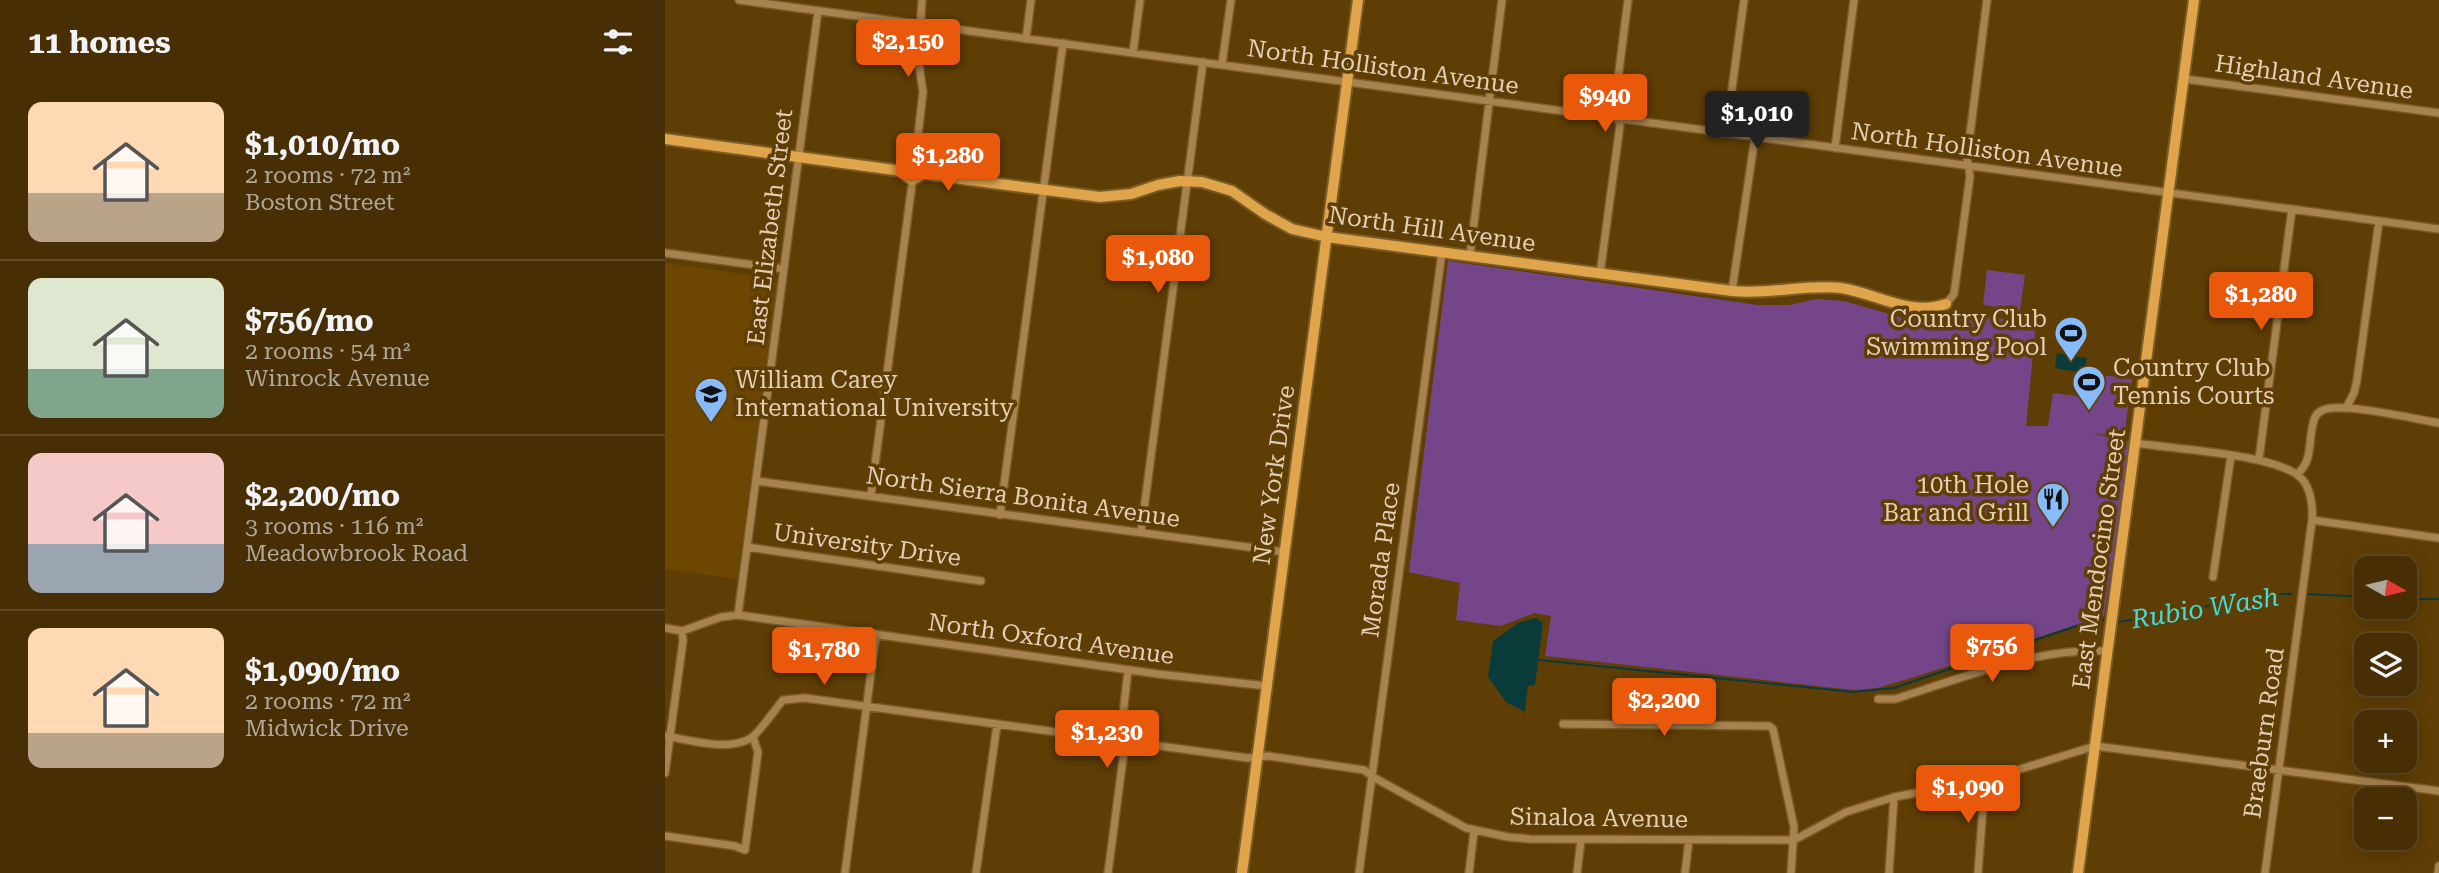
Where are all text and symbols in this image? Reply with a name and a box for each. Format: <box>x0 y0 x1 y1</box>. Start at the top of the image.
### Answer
pin: $2,150 <box>851 20 965 79</box>
icon: filters <box>599 23 637 61</box>
text: 11 homes <box>28 25 171 60</box>
text: $2,150 <box>872 28 944 55</box>
street label: North Holliston Avenue <box>1245 34 1521 100</box>
street label: Highland Avenue <box>2213 49 2415 105</box>
pin: $940 <box>1564 74 1646 134</box>
text: $940 <box>1579 83 1631 110</box>
pin: $1,010 <box>1700 92 1814 151</box>
text: $1,010 <box>1721 100 1793 127</box>
street label: East Elizabeth Street <box>742 107 798 347</box>
street label: North Holliston Avenue <box>1849 117 2125 183</box>
text: $1,010/mo <box>245 127 400 162</box>
icon: home <box>84 130 168 214</box>
pin: $1,280 <box>891 134 1005 193</box>
text: $1,280 <box>912 142 984 169</box>
text: 2 rooms · 72 m² <box>245 162 411 189</box>
text: Boston Street <box>245 189 395 216</box>
street label: North Hill Avenue <box>1327 201 1537 257</box>
pin: $1,080 <box>1101 236 1215 295</box>
text: $1,080 <box>1122 244 1194 271</box>
pin: $1,280 <box>2204 272 2318 332</box>
text: $1,280 <box>2225 281 2297 308</box>
text: $756/mo <box>245 303 374 338</box>
place label: Country Club Swimming Pool <box>1866 305 2047 361</box>
icon: home <box>84 306 168 390</box>
sports icon: Country Club Swimming Pool <box>2052 314 2090 363</box>
text: 2 rooms · 54 m² <box>245 338 411 365</box>
place label: Country Club Tennis Courts <box>2113 354 2275 410</box>
sports icon: Country Club Tennis Courts <box>2070 363 2108 412</box>
text: Winrock Avenue <box>245 365 430 392</box>
place label: William Carey International University <box>735 366 1014 422</box>
school or university icon: William Carey International University <box>692 375 730 424</box>
street label: New York Drive <box>1248 383 1300 567</box>
street label: East Mendocino Street <box>2067 427 2131 691</box>
street label: North Sierra Bonita Avenue <box>864 461 1182 533</box>
place label: 10th Hole Bar and Grill <box>1883 471 2029 527</box>
text: $2,200/mo <box>245 478 400 513</box>
restaurant icon: 10th Hole Bar and Grill <box>2034 480 2072 529</box>
icon: home <box>84 481 168 565</box>
street label: Morada Place <box>1356 481 1406 639</box>
text: 3 rooms · 116 m² <box>245 513 423 540</box>
street label: University Drive <box>771 518 963 572</box>
text: Meadowbrook Road <box>245 540 468 567</box>
north arrow <box>2354 556 2417 620</box>
map controls <box>2354 556 2417 850</box>
water label: Rubio Wash <box>2128 582 2281 635</box>
street label: North Oxford Avenue <box>926 608 1176 670</box>
pin: $756 <box>1951 624 2033 684</box>
pin: $1,780 <box>767 628 881 687</box>
text: $756 <box>1966 633 2018 660</box>
button: layers <box>2354 633 2417 696</box>
text: $1,780 <box>788 636 860 663</box>
street label: Braeburn Road <box>2238 646 2290 820</box>
text: $1,090/mo <box>245 653 400 688</box>
icon: home <box>84 656 168 740</box>
pin: $2,200 <box>1607 678 1721 738</box>
text: $2,200 <box>1628 687 1700 714</box>
text: 2 rooms · 72 m² <box>245 688 411 715</box>
pin: $1,230 <box>1050 710 1164 770</box>
button: + <box>2354 710 2417 773</box>
text: Midwick Drive <box>245 715 409 742</box>
text: $1,230 <box>1071 719 1143 746</box>
pin: $1,090 <box>1911 766 2025 825</box>
text: $1,090 <box>1932 774 2004 801</box>
button: − <box>2354 787 2417 850</box>
street label: Sinaloa Avenue <box>1510 802 1688 834</box>

